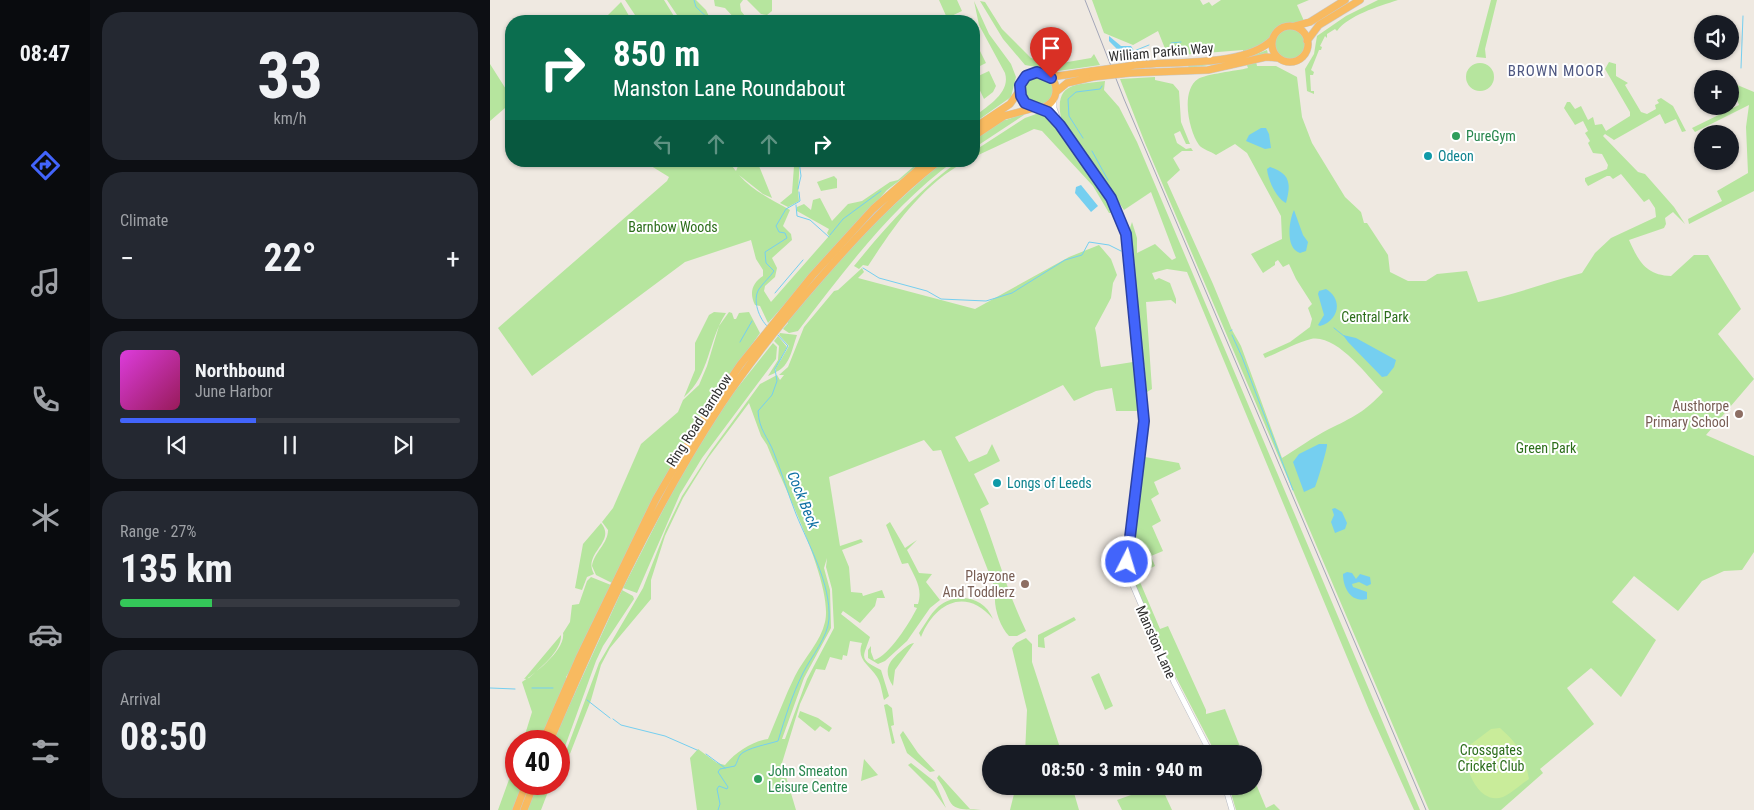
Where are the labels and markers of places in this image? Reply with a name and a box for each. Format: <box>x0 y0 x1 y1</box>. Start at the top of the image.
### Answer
pin <box>1030 27 1072 78</box>
place label: PureGym <box>1466 128 1516 144</box>
marker: PureGym <box>1450 130 1462 142</box>
place label: Odeon <box>1438 148 1474 164</box>
marker: Odeon <box>1422 150 1434 162</box>
place label: Austhorpe Primary School <box>1645 398 1729 430</box>
marker: Austhorpe Primary School <box>1733 408 1745 420</box>
place label: Longs of Leeds <box>1007 475 1092 491</box>
marker: Longs of Leeds <box>991 477 1003 489</box>
place label: Playzone And Toddlerz <box>943 568 1015 600</box>
marker: Playzone And Toddlerz <box>1019 578 1031 590</box>
place label: John Smeaton Leisure Centre <box>768 763 848 795</box>
marker: John Smeaton Leisure Centre <box>752 773 764 785</box>

